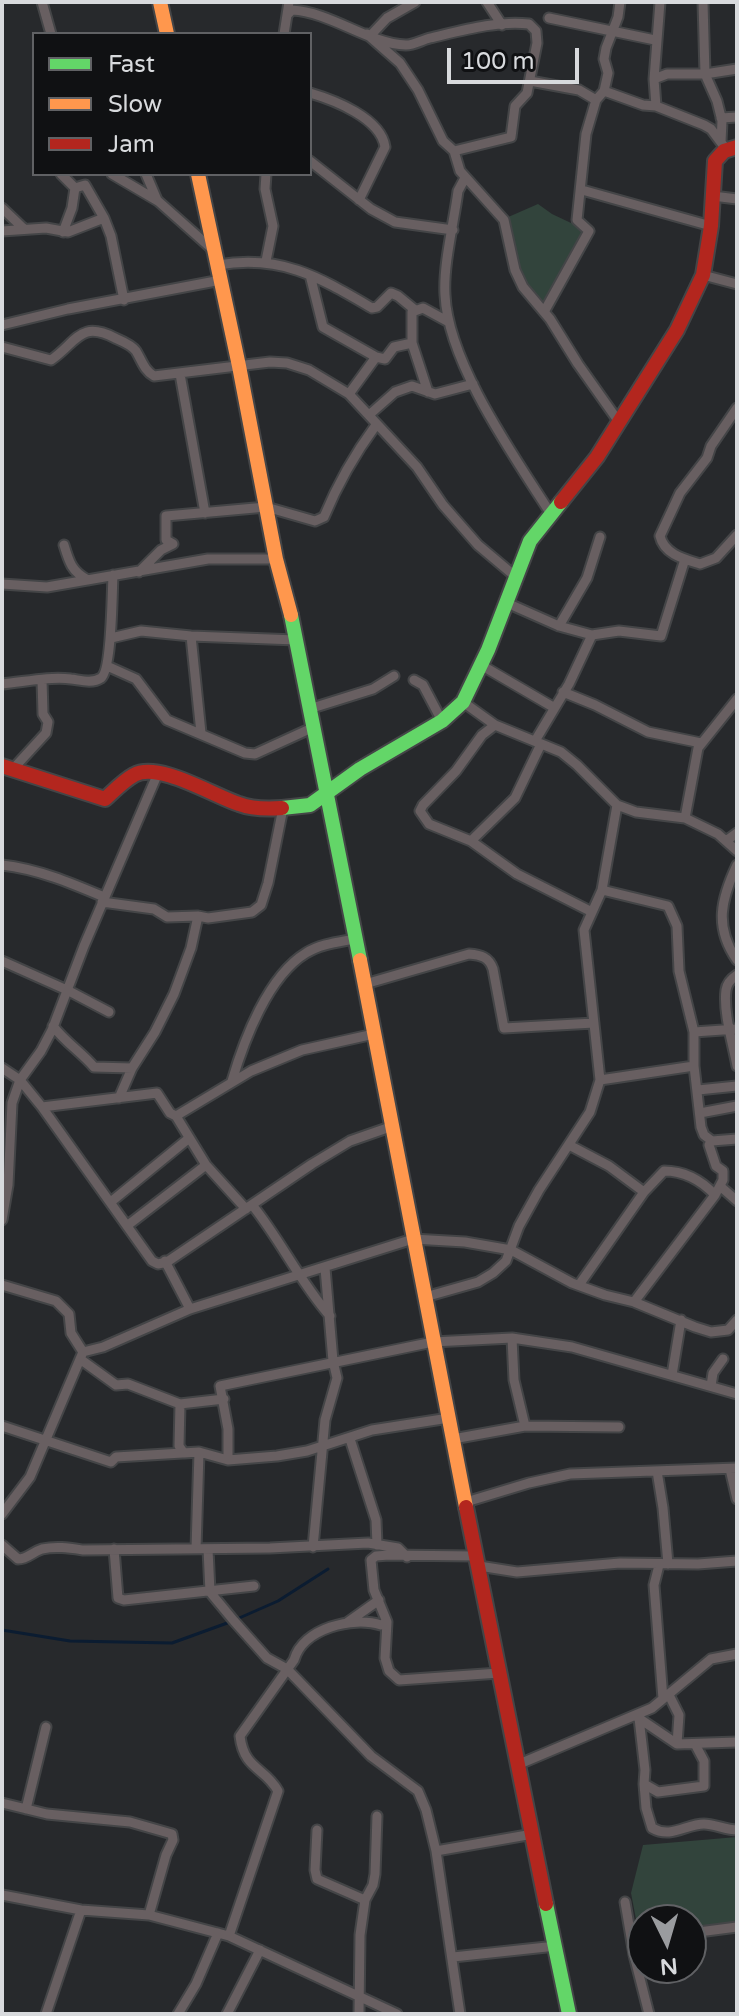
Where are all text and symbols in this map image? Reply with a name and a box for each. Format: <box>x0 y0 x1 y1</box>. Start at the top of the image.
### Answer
legend <box>32 32 312 176</box>
scale bar <box>451 32 583 82</box>
text: 100 m <box>461 47 535 76</box>
text: Fast <box>108 50 155 79</box>
text: Slow <box>108 90 162 119</box>
text: Jam <box>108 130 155 159</box>
north arrow <box>627 1904 707 1984</box>
text: N <box>659 1952 679 1980</box>

